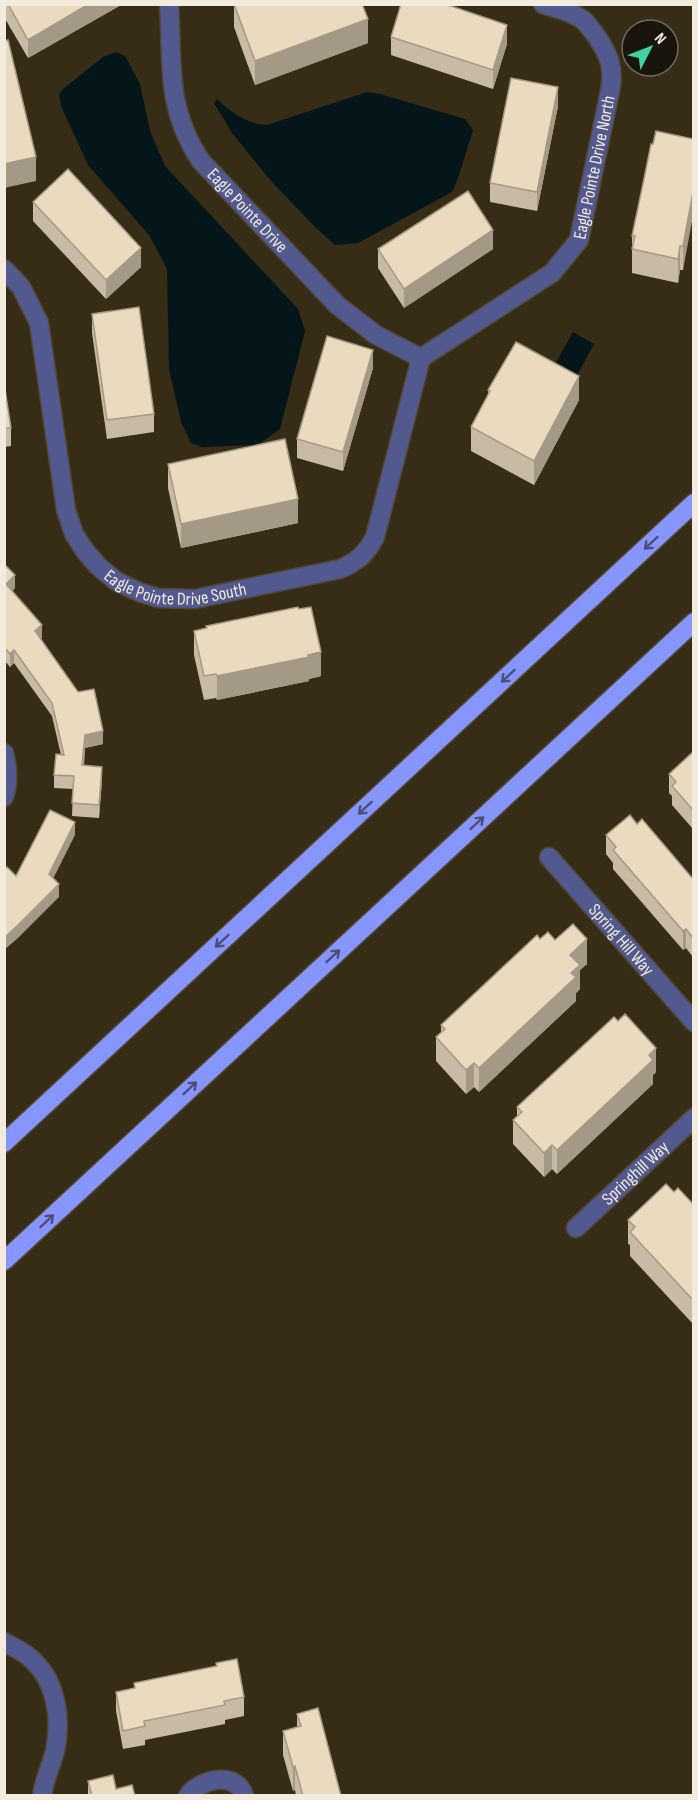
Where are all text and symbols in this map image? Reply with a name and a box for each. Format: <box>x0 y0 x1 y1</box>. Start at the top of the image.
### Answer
north arrow <box>620 18 680 78</box>
text: N <box>650 29 670 48</box>
street label: Eagle Pointe Drive North <box>569 94 620 241</box>
street label: Eagle Pointe Drive <box>203 164 292 257</box>
one-way arrow <box>643 536 658 550</box>
street label: Eagle Pointe Drive South <box>100 566 248 610</box>
one-way arrow <box>500 669 515 683</box>
one-way arrow <box>358 801 373 815</box>
one-way arrow <box>469 816 484 830</box>
street label: Spring Hill Way <box>584 900 658 980</box>
one-way arrow <box>215 934 230 948</box>
one-way arrow <box>326 949 341 963</box>
one-way arrow <box>183 1081 198 1095</box>
street label: Springhill Way <box>598 1137 674 1210</box>
one-way arrow <box>40 1213 55 1228</box>

